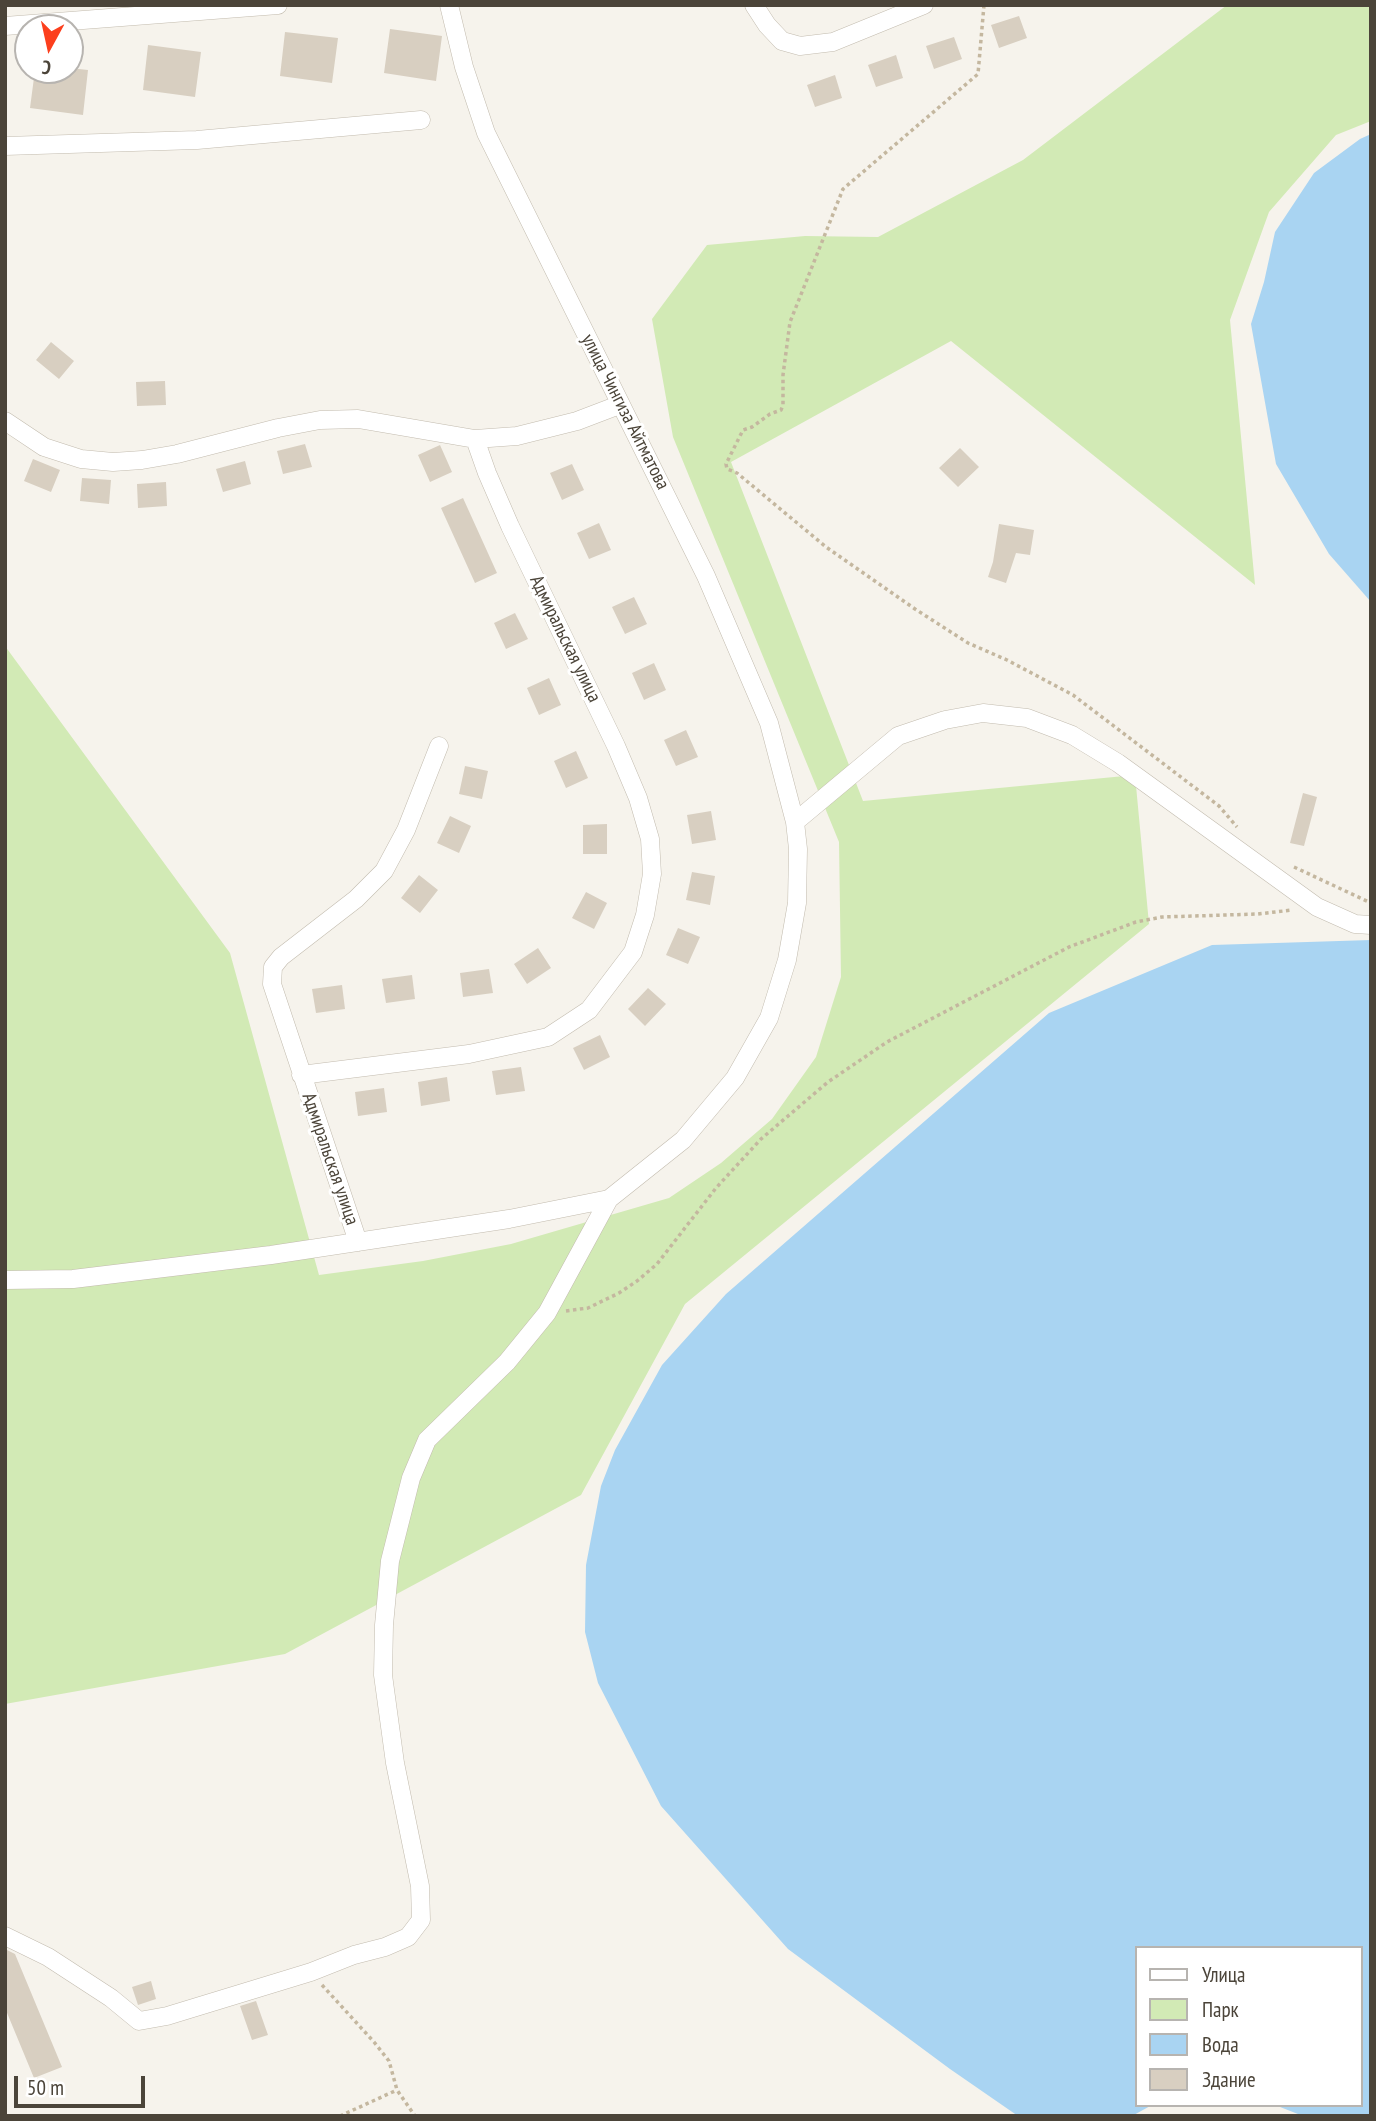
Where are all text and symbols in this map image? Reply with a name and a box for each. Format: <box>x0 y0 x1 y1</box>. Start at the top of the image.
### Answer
north arrow <box>14 14 84 84</box>
text: С <box>40 55 52 80</box>
street label: улица Чингиза Айтматова <box>576 330 674 494</box>
street label: Адмиральская улица <box>524 572 606 706</box>
street label: Адмиральская улица <box>297 1090 363 1228</box>
legend <box>1134 1946 1362 2107</box>
text: Улица <box>1202 1961 1245 1988</box>
text: Парк <box>1202 1996 1239 2023</box>
text: Вода <box>1202 2031 1239 2058</box>
scale bar <box>18 2062 149 2106</box>
text: Здание <box>1202 2066 1256 2093</box>
text: 50 m <box>27 2074 64 2101</box>

